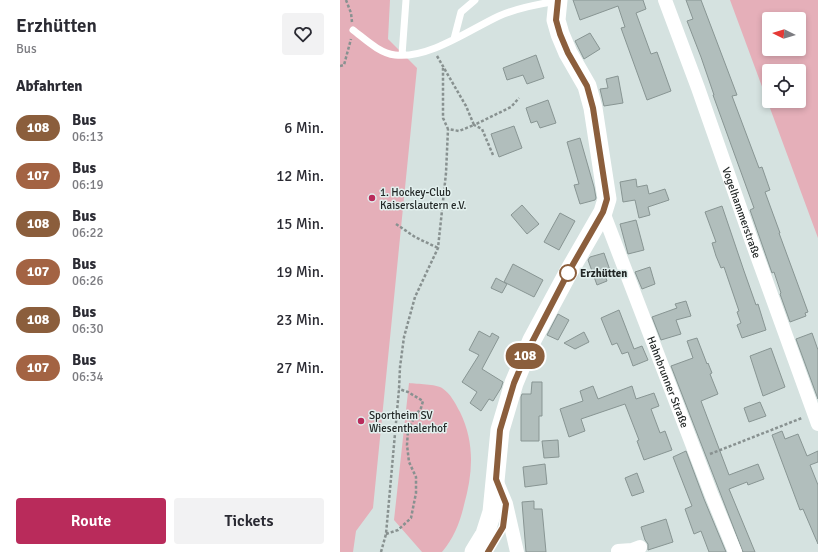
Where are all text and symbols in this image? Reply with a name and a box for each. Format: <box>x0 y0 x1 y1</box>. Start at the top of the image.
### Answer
north arrow <box>762 12 806 56</box>
map controls <box>762 12 806 108</box>
button: heart <box>282 13 324 55</box>
text: Erzhütten <box>16 14 97 38</box>
text: Bus <box>16 41 37 57</box>
button: locate <box>762 64 806 108</box>
text: Abfahrten <box>16 77 83 95</box>
text: Bus <box>72 111 96 129</box>
text: 108 <box>27 119 49 136</box>
text: 6 Min. <box>284 119 324 137</box>
text: 06:13 <box>72 129 104 145</box>
text: Bus <box>72 159 96 177</box>
street label: Vogelhammerstraße <box>720 165 764 260</box>
text: 107 <box>27 167 49 184</box>
text: 12 Min. <box>276 167 324 185</box>
text: 06:19 <box>72 177 104 193</box>
place label: 1. Hockey-Club Kaiserslautern e.V. <box>380 186 467 212</box>
marker: 1. Hockey-Club Kaiserslautern e.V. <box>367 193 377 203</box>
text: Bus <box>72 207 96 225</box>
text: 108 <box>27 215 49 232</box>
text: 15 Min. <box>276 215 324 233</box>
text: 06:22 <box>72 225 104 241</box>
text: Bus <box>72 255 96 273</box>
text: 107 <box>27 263 49 280</box>
text: 19 Min. <box>276 263 324 281</box>
marker: Erzhütten <box>559 264 577 282</box>
place label: Erzhütten <box>580 267 627 280</box>
text: 06:26 <box>72 273 104 289</box>
text: Bus <box>72 303 96 321</box>
text: 108 <box>27 311 49 328</box>
text: 23 Min. <box>276 311 324 329</box>
text: 06:30 <box>72 321 104 337</box>
street label: Hahnbrunner Straße <box>645 334 692 429</box>
line badge: 108 <box>502 343 548 369</box>
text: 108 <box>514 347 536 364</box>
text: Bus <box>72 351 96 369</box>
text: 107 <box>27 359 49 376</box>
text: 27 Min. <box>276 359 324 377</box>
text: 06:34 <box>72 369 104 385</box>
place label: Sportheim SV Wiesenthalerhof <box>369 409 448 435</box>
marker: Sportheim SV Wiesenthalerhof <box>356 416 366 426</box>
button: Route <box>16 498 166 544</box>
button: Tickets <box>174 498 324 544</box>

